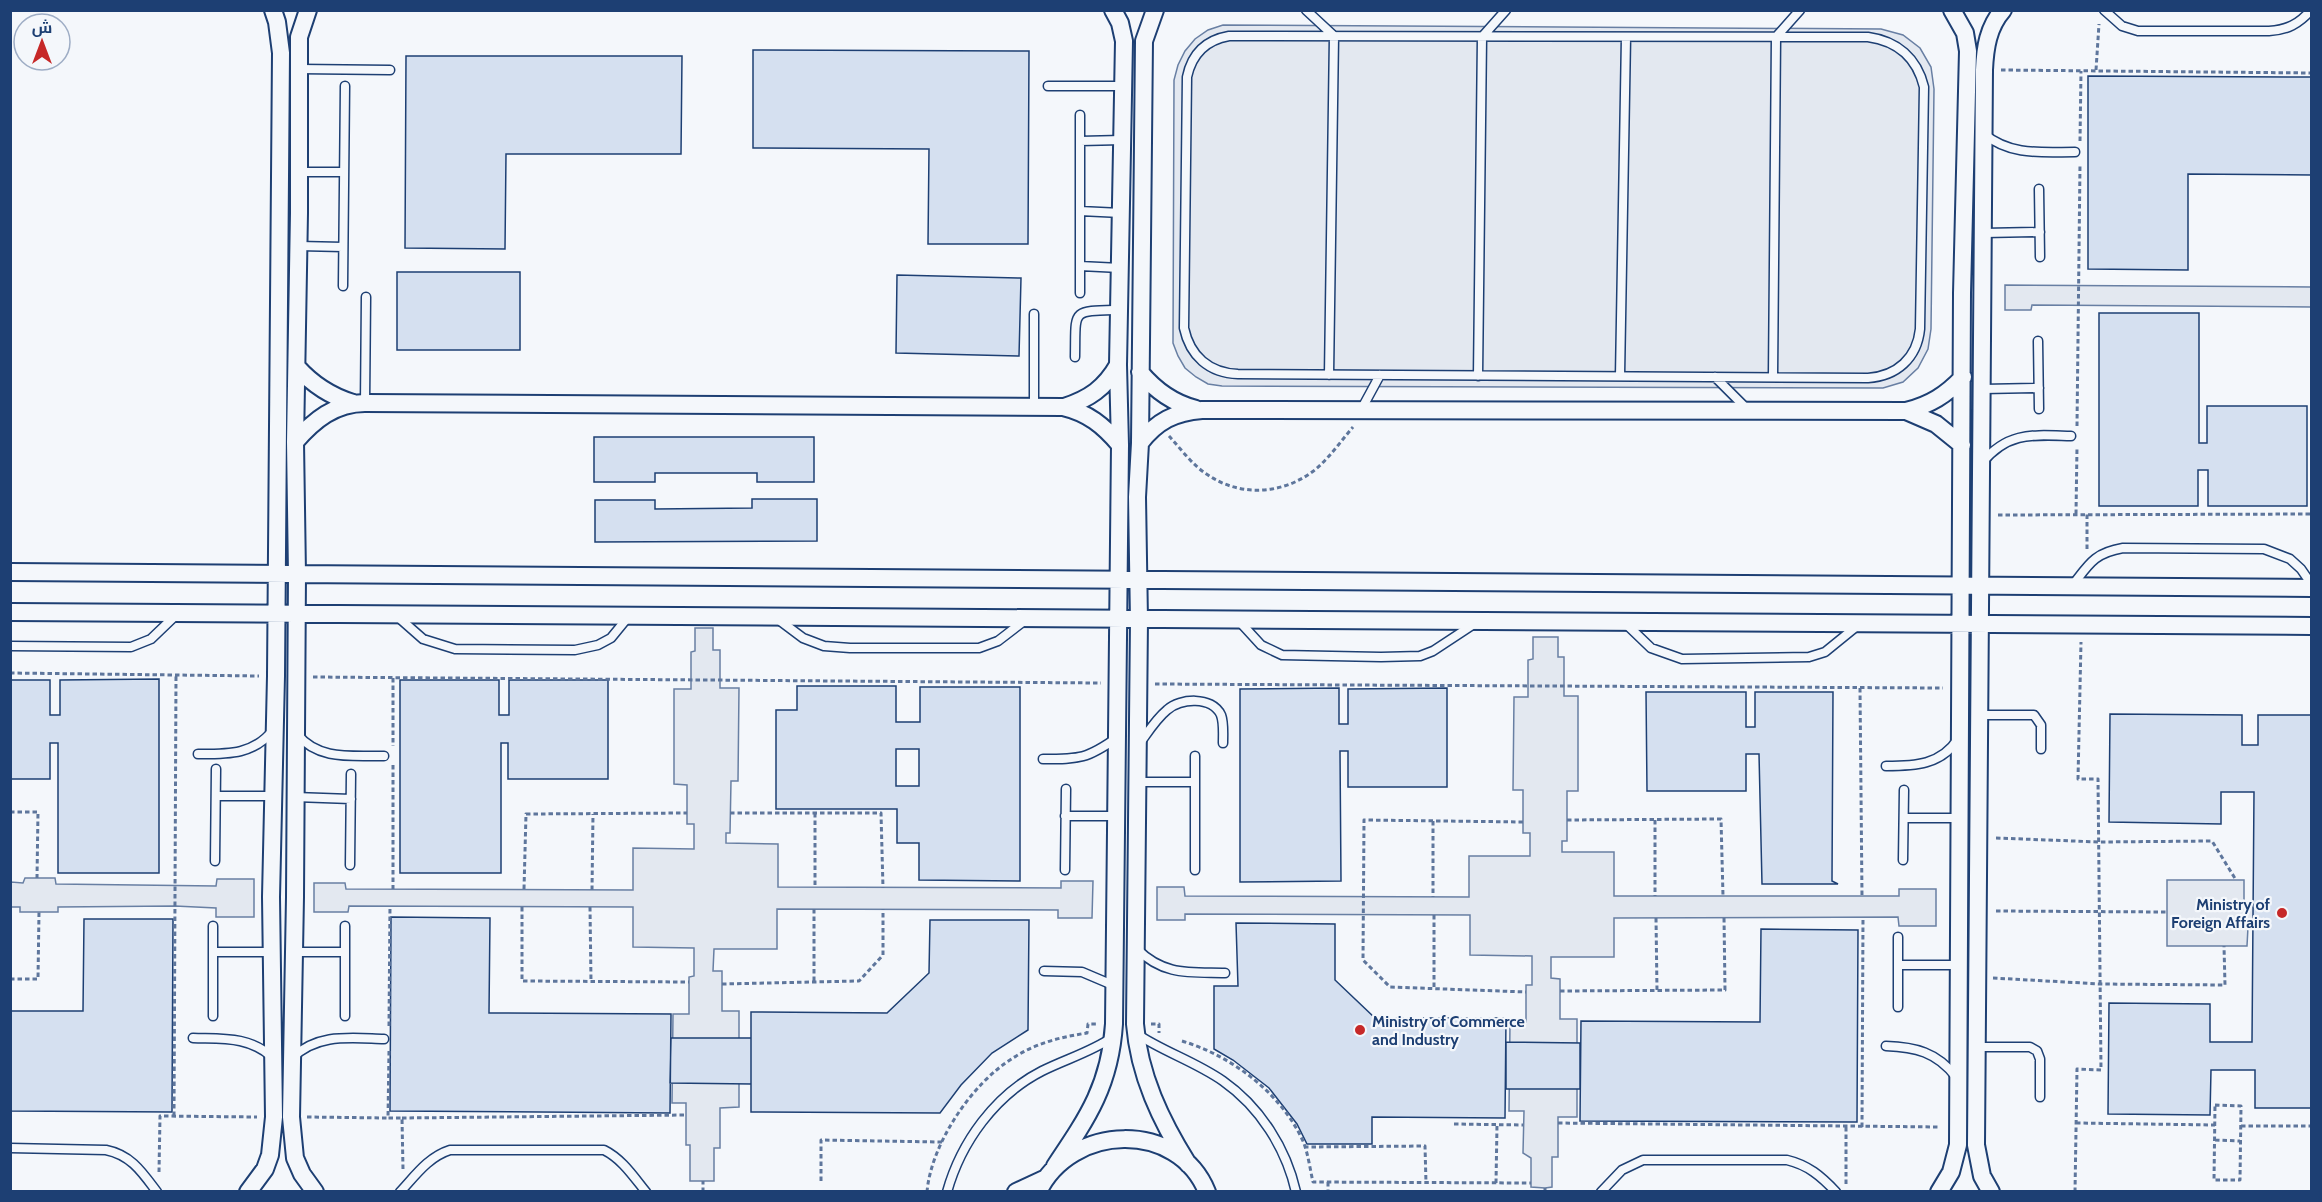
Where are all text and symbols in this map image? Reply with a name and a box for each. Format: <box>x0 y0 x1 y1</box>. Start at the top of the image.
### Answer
north arrow <box>12 12 72 72</box>
text: ش <box>32 18 52 37</box>
place label: Ministry of Foreign Affairs <box>2171 895 2271 932</box>
marker: Ministry of Foreign Affairs <box>2275 906 2289 920</box>
place label: Ministry of Commerce and Industry <box>1372 1012 1525 1049</box>
marker: Ministry of Commerce and Industry <box>1353 1023 1367 1037</box>

